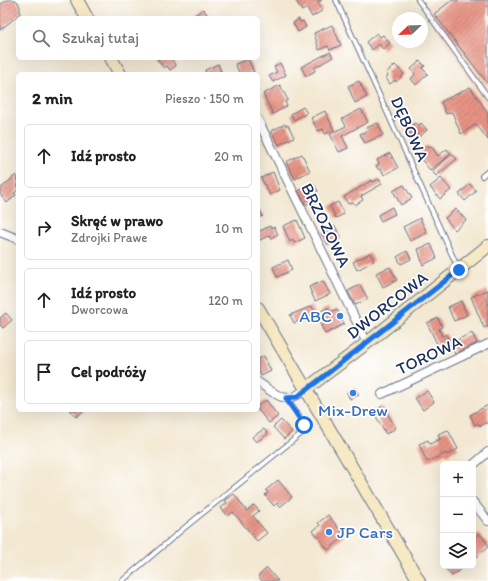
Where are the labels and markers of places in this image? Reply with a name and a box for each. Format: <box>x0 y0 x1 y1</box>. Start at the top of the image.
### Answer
place label: ABC <box>299 306 332 326</box>
marker: ABC <box>335 311 345 321</box>
marker: Mix-Drew <box>348 388 358 398</box>
place label: Mix-Drew <box>318 400 388 420</box>
place label: JP Cars <box>337 522 393 542</box>
marker: JP Cars <box>324 527 334 537</box>

